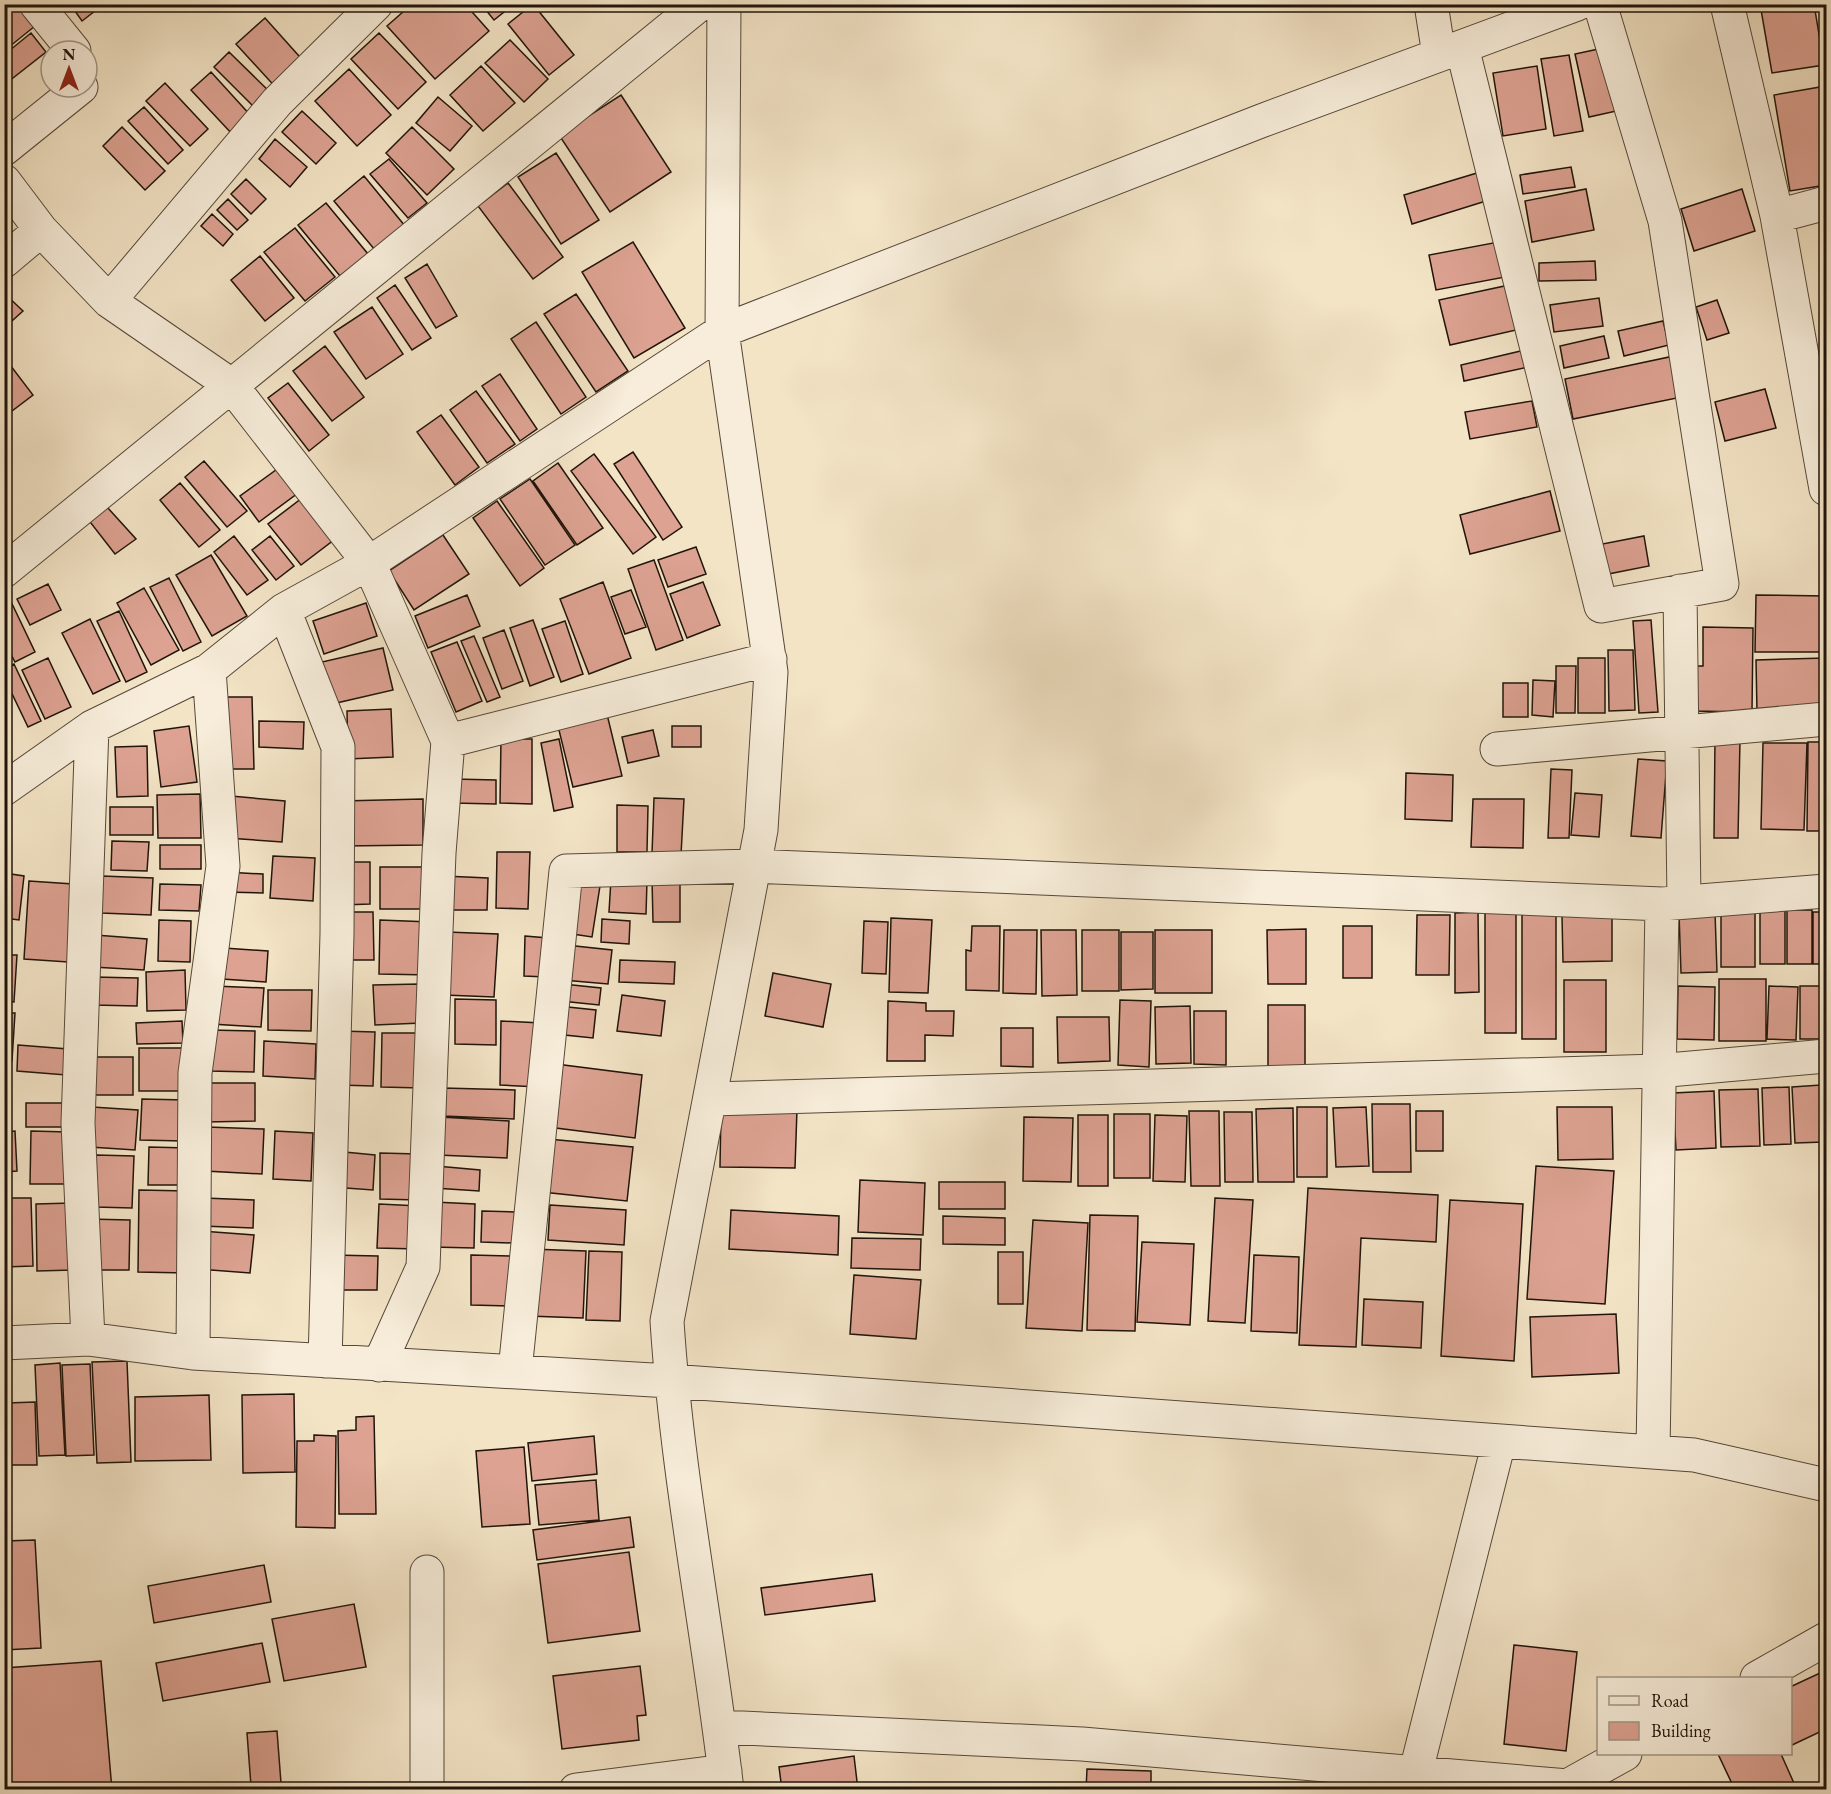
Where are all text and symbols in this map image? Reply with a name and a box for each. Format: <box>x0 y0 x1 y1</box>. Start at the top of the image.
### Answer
north arrow <box>39 39 99 99</box>
text: N <box>63 44 76 65</box>
legend <box>1597 1677 1792 1755</box>
text: Road <box>1651 1689 1690 1712</box>
text: Building <box>1651 1719 1711 1742</box>

